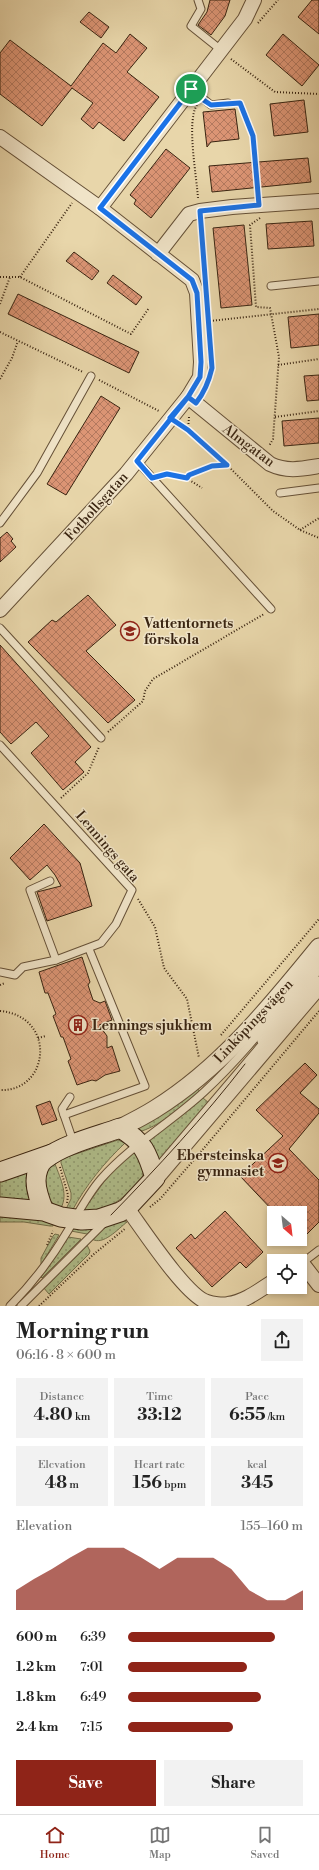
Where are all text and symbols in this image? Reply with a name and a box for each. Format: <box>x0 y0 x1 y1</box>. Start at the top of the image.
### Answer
pin <box>174 72 208 106</box>
icon: arrive <box>180 78 202 100</box>
street label: Almgatan <box>218 420 279 472</box>
street label: Fotbollsgatan <box>61 468 133 545</box>
place label: Vattentornets förskola <box>143 615 233 649</box>
school or university icon: Vattentornets förskola <box>119 620 141 642</box>
street label: Lennings gata <box>71 807 144 887</box>
street label: Linköpingsvägen <box>210 975 298 1067</box>
building icon: Lennings sjukhem <box>67 1014 89 1036</box>
place label: Lennings sjukhem <box>92 1017 212 1035</box>
place label: Ebersteinska gymnasiet <box>177 1147 265 1181</box>
school or university icon: Ebersteinska gymnasiet <box>267 1152 289 1174</box>
north arrow <box>267 1206 307 1246</box>
map controls <box>267 1206 307 1294</box>
button: locate <box>267 1254 307 1294</box>
text: Morning run <box>16 1318 149 1345</box>
button: share <box>261 1319 303 1361</box>
text: 06:16 · 8 × 600 m <box>16 1347 116 1363</box>
text: Distance <box>40 1390 84 1404</box>
text: Time <box>146 1390 173 1404</box>
text: Pace <box>245 1390 269 1404</box>
text: 4.80 <box>33 1404 73 1426</box>
text: 33:12 <box>137 1404 182 1426</box>
text: 6:55 <box>229 1404 266 1426</box>
text: km <box>73 1410 90 1424</box>
text: /km <box>266 1410 285 1424</box>
text: Elevation <box>38 1458 86 1472</box>
text: Heart rate <box>134 1458 185 1472</box>
text: kcal <box>247 1458 267 1472</box>
text: 48 <box>45 1472 67 1494</box>
text: 156 <box>133 1472 162 1494</box>
text: 345 <box>241 1472 273 1494</box>
text: m <box>67 1478 79 1492</box>
text: bpm <box>162 1478 186 1492</box>
text: Elevation <box>16 1518 72 1534</box>
text: 155–160 m <box>240 1518 303 1534</box>
text: 600 m <box>16 1629 57 1645</box>
text: 6:39 <box>80 1629 106 1645</box>
text: 1.2 km <box>16 1659 56 1675</box>
text: 7:01 <box>80 1659 103 1675</box>
text: 1.8 km <box>16 1689 56 1705</box>
text: 6:49 <box>80 1689 106 1705</box>
text: 2.4 km <box>16 1719 58 1735</box>
text: 7:15 <box>80 1719 102 1735</box>
button: Save <box>16 1760 156 1806</box>
button: Share <box>164 1760 303 1806</box>
tab: Home <box>40 1824 70 1862</box>
tab: Map <box>149 1824 171 1862</box>
tab: Saved <box>250 1824 279 1862</box>

